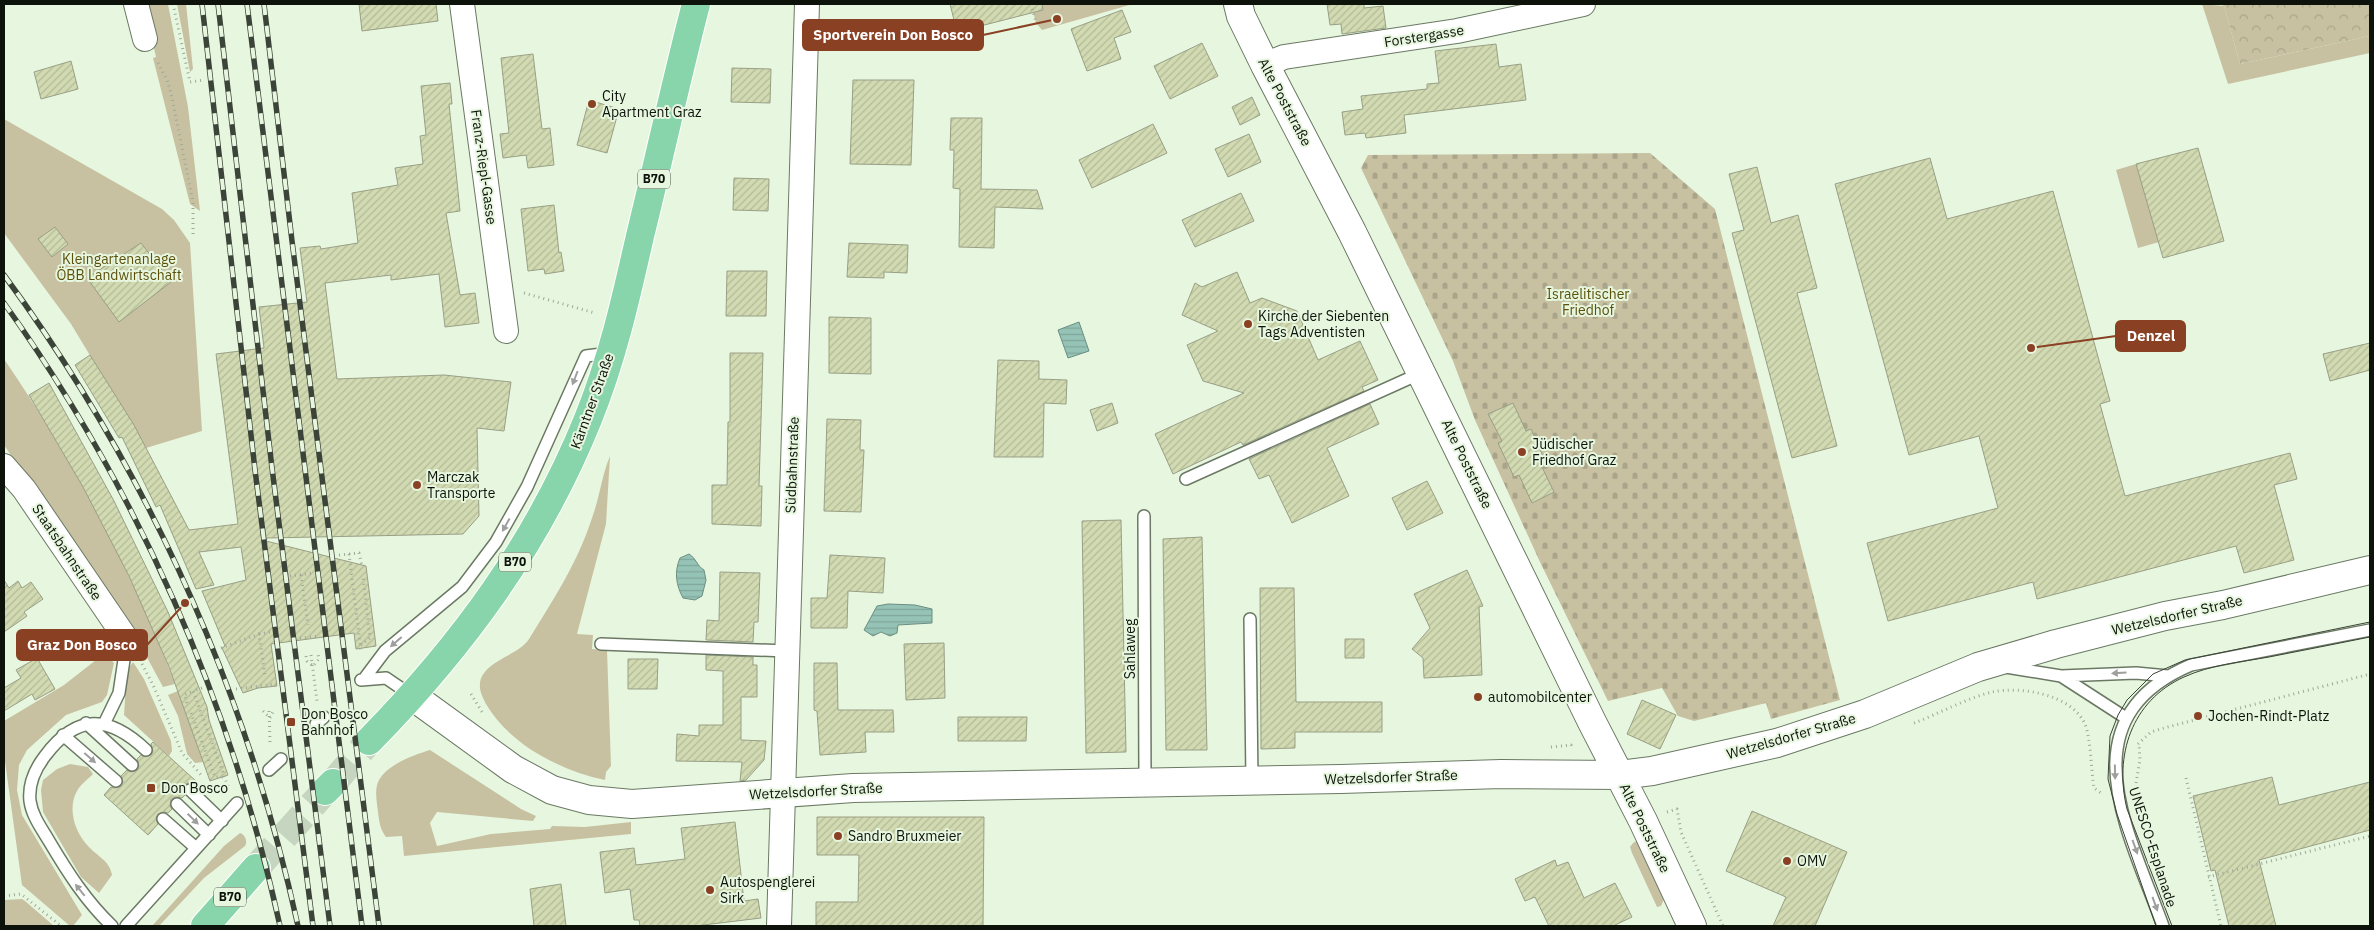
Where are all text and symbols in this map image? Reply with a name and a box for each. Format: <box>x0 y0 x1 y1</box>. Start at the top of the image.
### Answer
callout: Sportverein Don Bosco <box>803 20 983 50</box>
street label: Forstergasse <box>1383 21 1466 51</box>
text: Sportverein Don Bosco <box>813 25 973 44</box>
street label: Alte Poststraße <box>1254 55 1316 149</box>
place label: City Apartment Graz <box>602 87 702 121</box>
marker: City Apartment Graz <box>586 98 598 110</box>
street label: Franz-Riepl-Gasse <box>467 108 501 226</box>
road number: B70 <box>638 170 670 188</box>
park label: Kleingartenanlage ÖBB Landwirtschaft <box>56 250 182 284</box>
park label: Israelitischer Friedhof <box>1546 285 1630 319</box>
place label: Kirche der Siebenten Tags Adventisten <box>1258 307 1389 341</box>
marker: Kirche der Siebenten Tags Adventisten <box>1242 318 1254 330</box>
callout: Denzel <box>2116 321 2185 351</box>
text: Denzel <box>2127 326 2176 345</box>
street label: Kärntner Straße <box>566 350 618 451</box>
one-way arrow <box>571 371 579 386</box>
street label: Südbahnstraße <box>781 416 803 514</box>
street label: Alte Poststraße <box>1438 416 1497 512</box>
place label: Jüdischer Friedhof Graz <box>1532 435 1617 469</box>
marker: Jüdischer Friedhof Graz <box>1516 446 1528 458</box>
place label: Marczak Transporte <box>427 468 496 502</box>
marker: Marczak Transporte <box>411 479 423 491</box>
street label: Staatsbahnstraße <box>28 501 106 604</box>
one-way arrow <box>502 517 510 532</box>
road number: B70 <box>499 552 531 572</box>
street label: Wetzelsdorfer Straße <box>2110 591 2244 639</box>
street label: Sahlaweg <box>1121 618 1139 679</box>
callout: Graz Don Bosco <box>17 630 147 660</box>
text: Graz Don Bosco <box>27 635 137 654</box>
one-way arrow <box>390 636 402 648</box>
one-way arrow <box>2111 670 2127 678</box>
place label: automobilcenter <box>1488 688 1592 706</box>
marker: automobilcenter <box>1472 691 1484 703</box>
place label: Don Bosco Bahnhof <box>301 705 368 739</box>
place label: Jochen-Rindt-Platz <box>2208 707 2330 725</box>
street label: Wetzelsdorfer Straße <box>1724 709 1858 763</box>
marker: Jochen-Rindt-Platz <box>2192 710 2204 722</box>
marker: Don Bosco Bahnhof <box>285 716 297 728</box>
one-way arrow <box>83 753 96 764</box>
one-way arrow <box>2111 764 2119 780</box>
street label: Wetzelsdorfer Straße <box>1324 766 1458 788</box>
place label: Don Bosco <box>161 779 228 797</box>
street label: Wetzelsdorfer Straße <box>749 779 883 803</box>
street label: Alte Poststraße <box>1616 780 1675 876</box>
marker: Don Bosco <box>145 782 157 794</box>
street label: UNESCO-Esplanade <box>2125 785 2181 910</box>
one-way arrow <box>187 813 199 825</box>
place label: Sandro Bruxmeier <box>848 827 961 845</box>
marker: Sandro Bruxmeier <box>832 830 844 842</box>
one-way arrow <box>2131 840 2139 855</box>
place label: OMV <box>1797 852 1827 870</box>
marker: OMV <box>1781 855 1793 867</box>
place label: Autospenglerei Sirk <box>720 873 815 907</box>
one-way arrow <box>74 884 85 897</box>
marker: Autospenglerei Sirk <box>704 884 716 896</box>
road number: B70 <box>214 888 246 906</box>
one-way arrow <box>2151 897 2159 912</box>

